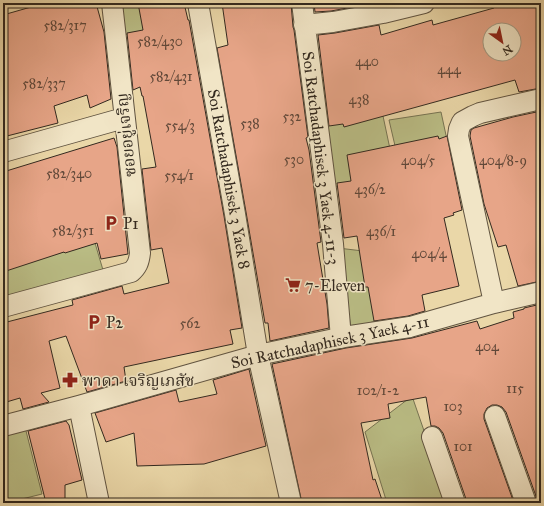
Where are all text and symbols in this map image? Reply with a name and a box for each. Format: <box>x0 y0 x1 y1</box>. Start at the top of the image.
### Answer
house number: 582/317 <box>43 17 87 34</box>
north arrow <box>482 22 522 62</box>
house number: 582/430 <box>137 33 183 50</box>
text: N <box>499 42 515 58</box>
street label: Soi Ratchadaphisek 3 Yaek 4-11-3 <box>298 50 344 266</box>
house number: 440 <box>355 53 379 70</box>
house number: 444 <box>437 61 462 78</box>
house number: 582/431 <box>149 68 193 85</box>
house number: 582/337 <box>22 75 66 92</box>
street label: Soi Ratchadaphisek 3 Yaek 8 <box>204 88 254 270</box>
house number: 438 <box>349 91 369 108</box>
street label: ซอยอยู่เจริญ <box>112 92 141 178</box>
house number: 532 <box>282 108 302 125</box>
house number: 538 <box>240 115 260 132</box>
house number: 554/3 <box>165 117 195 134</box>
house number: 530 <box>284 151 304 168</box>
house number: 404/5 <box>401 152 435 169</box>
house number: 404/8-9 <box>479 152 527 169</box>
house number: 582/340 <box>46 165 92 182</box>
house number: 554/1 <box>164 167 194 184</box>
house number: 436/2 <box>354 181 386 198</box>
parking icon: P1 <box>102 214 120 232</box>
place label: P1 <box>123 214 138 233</box>
house number: 582/351 <box>52 222 95 239</box>
house number: 436/1 <box>366 223 396 240</box>
house number: 404/4 <box>412 245 448 262</box>
supermarket icon: 7-Eleven <box>284 276 302 294</box>
place label: 7-Eleven <box>305 276 366 295</box>
street label: Soi Ratchadaphisek 3 Yaek 4-11 <box>229 312 431 372</box>
parking icon: P2 <box>85 313 103 331</box>
place label: P2 <box>106 313 123 332</box>
house number: 562 <box>180 315 200 332</box>
house number: 404 <box>475 338 500 355</box>
pharmacy icon: พาดา เจริญเภสัช <box>61 371 79 389</box>
place label: พาดา เจริญเภสัช <box>82 371 194 390</box>
house number: 115 <box>506 380 524 397</box>
house number: 102/1-2 <box>357 382 399 399</box>
house number: 103 <box>443 398 463 415</box>
house number: 101 <box>453 438 473 455</box>

